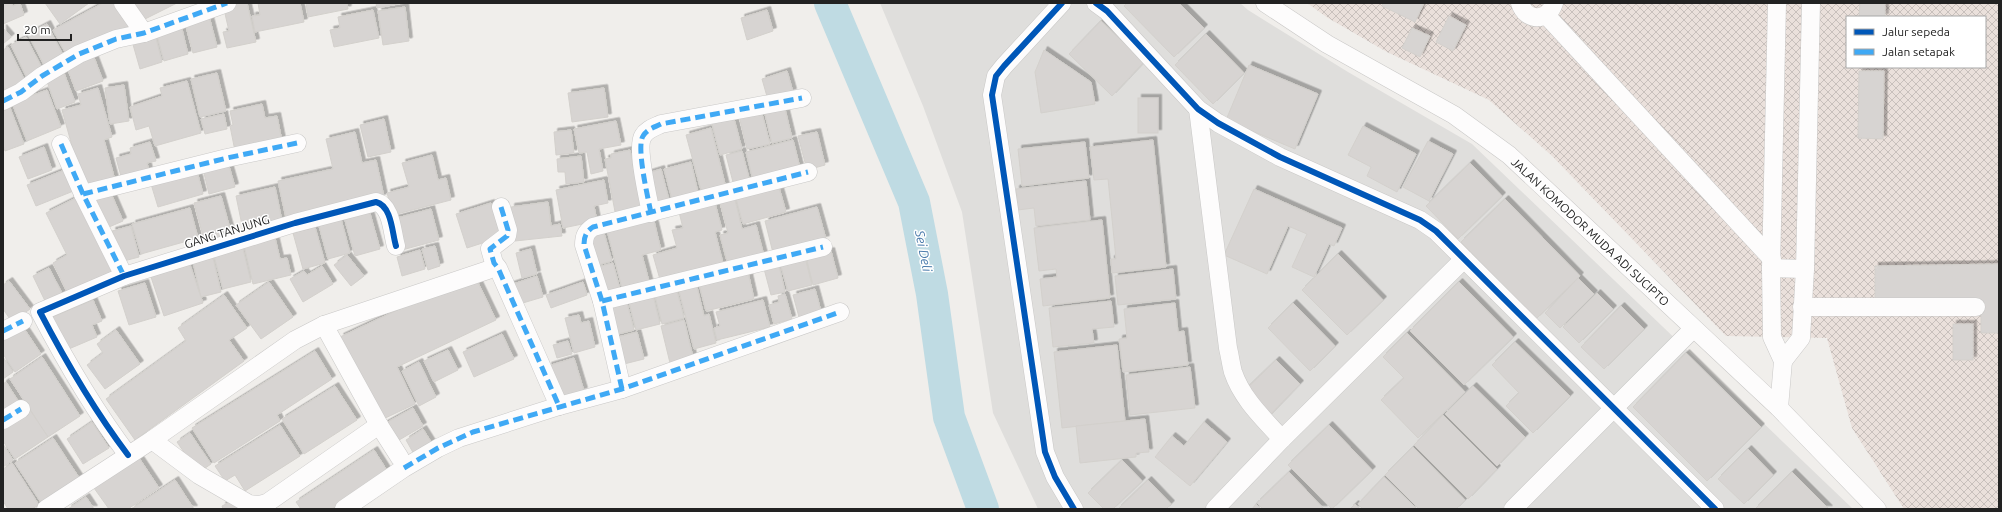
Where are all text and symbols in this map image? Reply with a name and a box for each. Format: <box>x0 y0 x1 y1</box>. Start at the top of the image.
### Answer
scale bar <box>18 16 71 42</box>
legend <box>1846 16 1986 68</box>
text: 20 m <box>24 23 51 36</box>
text: Jalur sepeda <box>1882 25 1950 38</box>
text: Jalan setapak <box>1882 45 1955 58</box>
street label: JALAN KOMODOR MUDA ADI SUCIPTO <box>1509 155 1672 308</box>
street label: GANG TANJUNG <box>183 212 271 251</box>
water label: Sei Deli <box>913 228 935 274</box>

